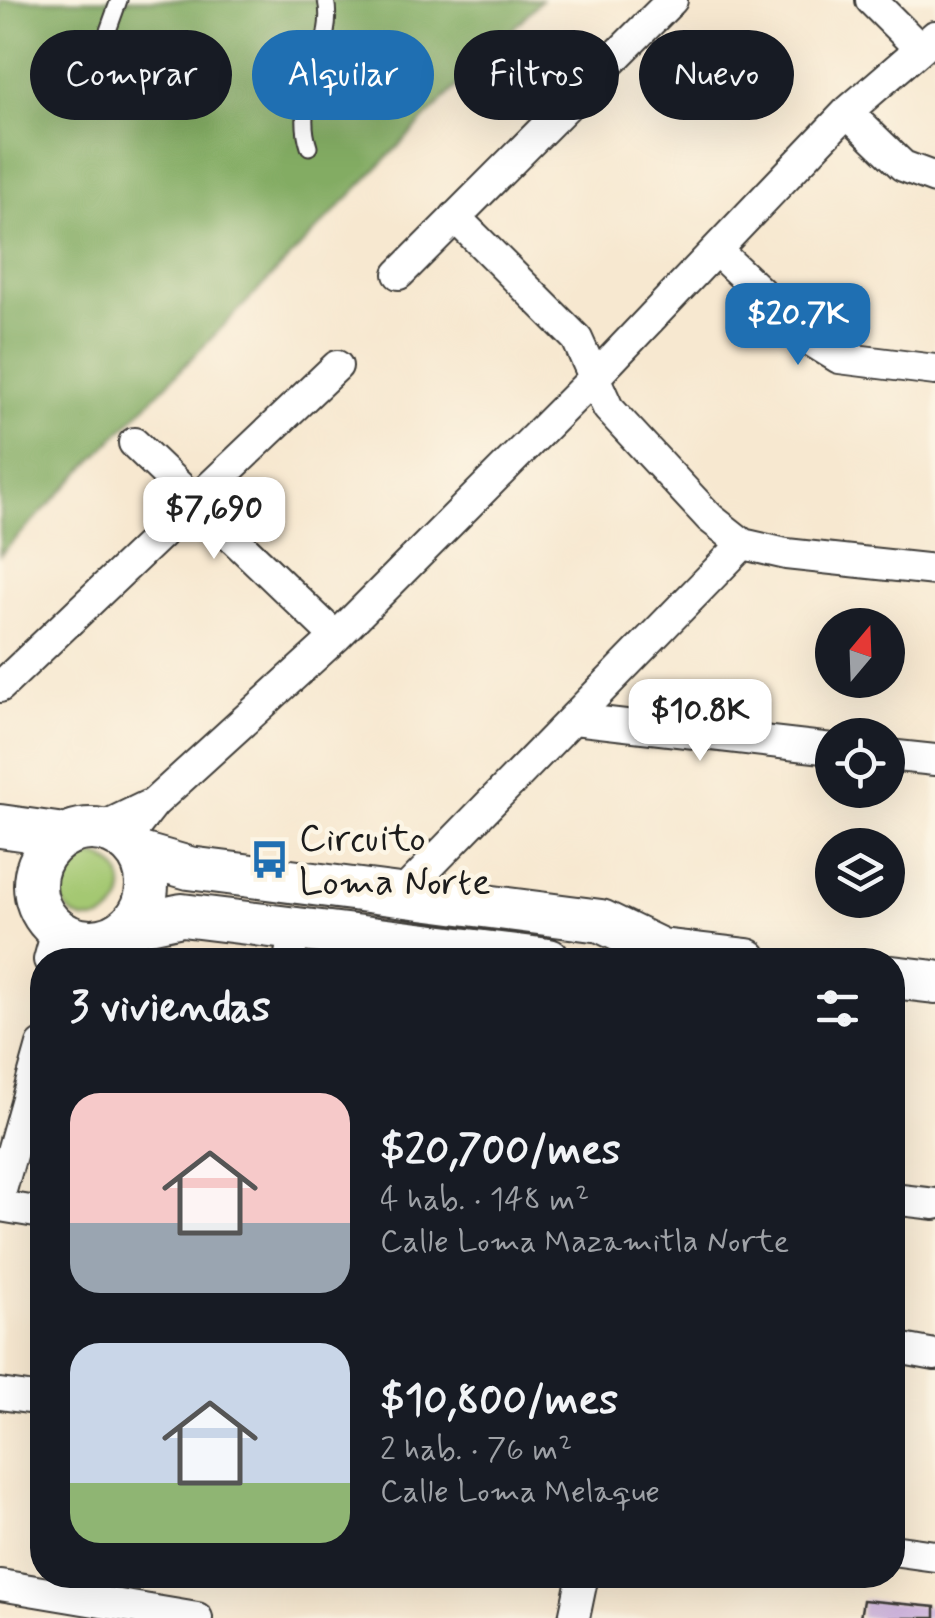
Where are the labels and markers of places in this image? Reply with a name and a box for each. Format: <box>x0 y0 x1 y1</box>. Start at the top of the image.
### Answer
pin: $20.7K <box>717 283 879 368</box>
pin: $7,690 <box>133 477 295 562</box>
pin: $10.8K <box>619 679 781 764</box>
place label: Circuito Loma Norte <box>299 815 491 908</box>
bus stop icon: Circuito Loma Norte <box>248 838 290 880</box>

